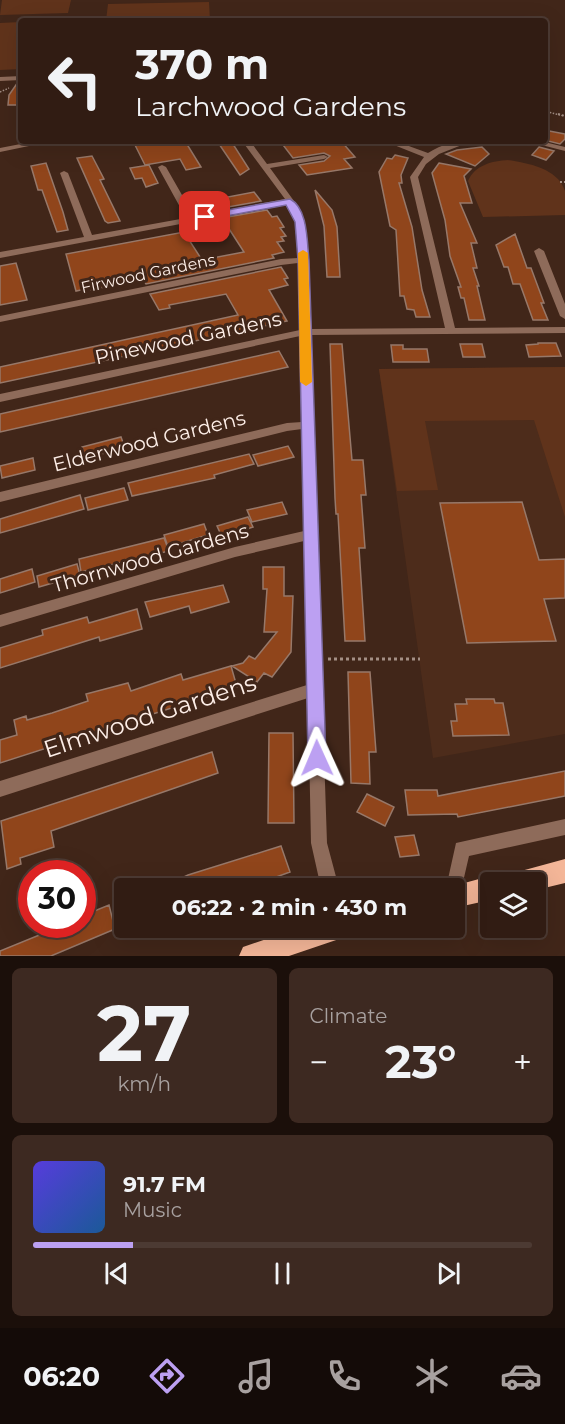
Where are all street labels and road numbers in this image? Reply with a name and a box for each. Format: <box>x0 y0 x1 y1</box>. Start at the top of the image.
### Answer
street label: Firwood Gardens <box>79 250 217 297</box>
street label: Pinewood Gardens <box>92 306 284 370</box>
street label: Elderwood Gardens <box>50 405 248 477</box>
street label: Thornwood Gardens <box>49 518 251 598</box>
street label: Elmwood Gardens <box>40 667 260 764</box>

